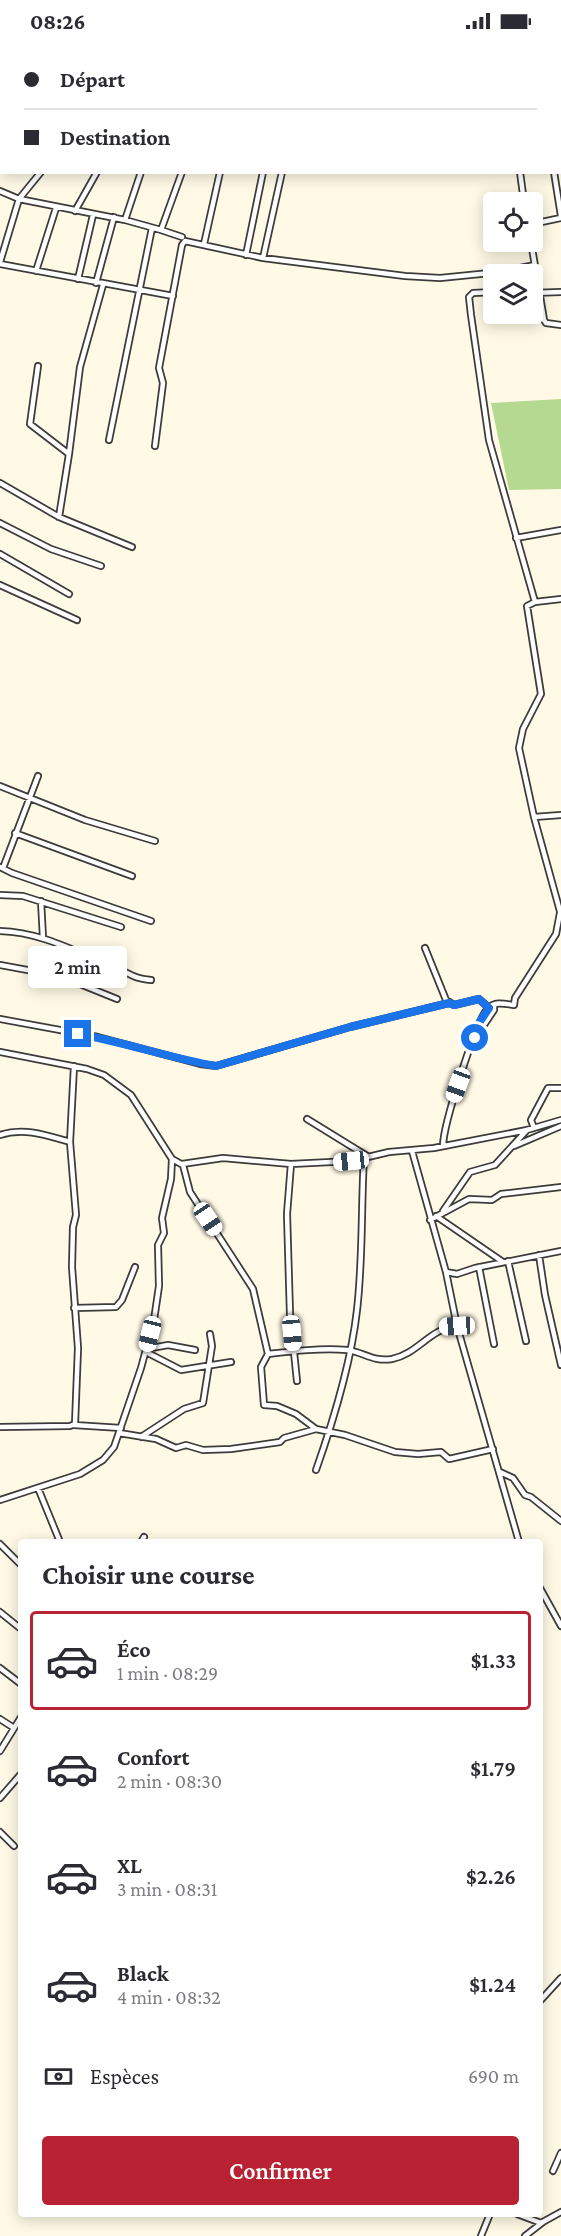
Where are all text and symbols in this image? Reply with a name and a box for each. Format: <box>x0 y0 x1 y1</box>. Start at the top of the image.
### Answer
text: 08:26 <box>30 9 86 34</box>
text: Départ <box>60 67 125 92</box>
text: Destination <box>60 125 170 150</box>
map controls <box>483 192 543 324</box>
button: locate <box>483 192 543 252</box>
button: layers <box>483 264 543 324</box>
callout: 2 min <box>28 947 128 989</box>
text: 2 min <box>54 956 101 978</box>
route end <box>64 1020 91 1047</box>
route start <box>461 1024 488 1051</box>
car <box>443 1065 473 1105</box>
car <box>332 1150 370 1172</box>
car <box>190 1199 226 1239</box>
car <box>137 1314 163 1354</box>
car <box>281 1314 303 1352</box>
car <box>439 1316 475 1336</box>
text: Choisir une course <box>42 1560 255 1590</box>
icon: car <box>45 1634 99 1688</box>
text: Éco <box>117 1637 151 1662</box>
text: $1.33 <box>471 1648 516 1673</box>
text: 1 min · 08:29 <box>117 1662 218 1684</box>
icon: car <box>45 1742 99 1796</box>
text: Confort <box>117 1745 190 1770</box>
text: $1.79 <box>470 1756 516 1781</box>
text: 2 min · 08:30 <box>117 1770 222 1792</box>
icon: car <box>45 1850 99 1904</box>
text: XL <box>117 1853 142 1878</box>
text: $2.26 <box>466 1864 516 1889</box>
text: 3 min · 08:31 <box>117 1878 217 1900</box>
icon: car <box>45 1958 99 2012</box>
text: Black <box>117 1961 169 1986</box>
text: $1.24 <box>469 1972 516 1997</box>
text: 4 min · 08:32 <box>117 1986 221 2008</box>
icon: cash <box>42 2060 75 2093</box>
text: Espèces <box>90 2064 159 2089</box>
text: 690 m <box>468 2065 519 2087</box>
button: Confirmer <box>42 2136 519 2205</box>

